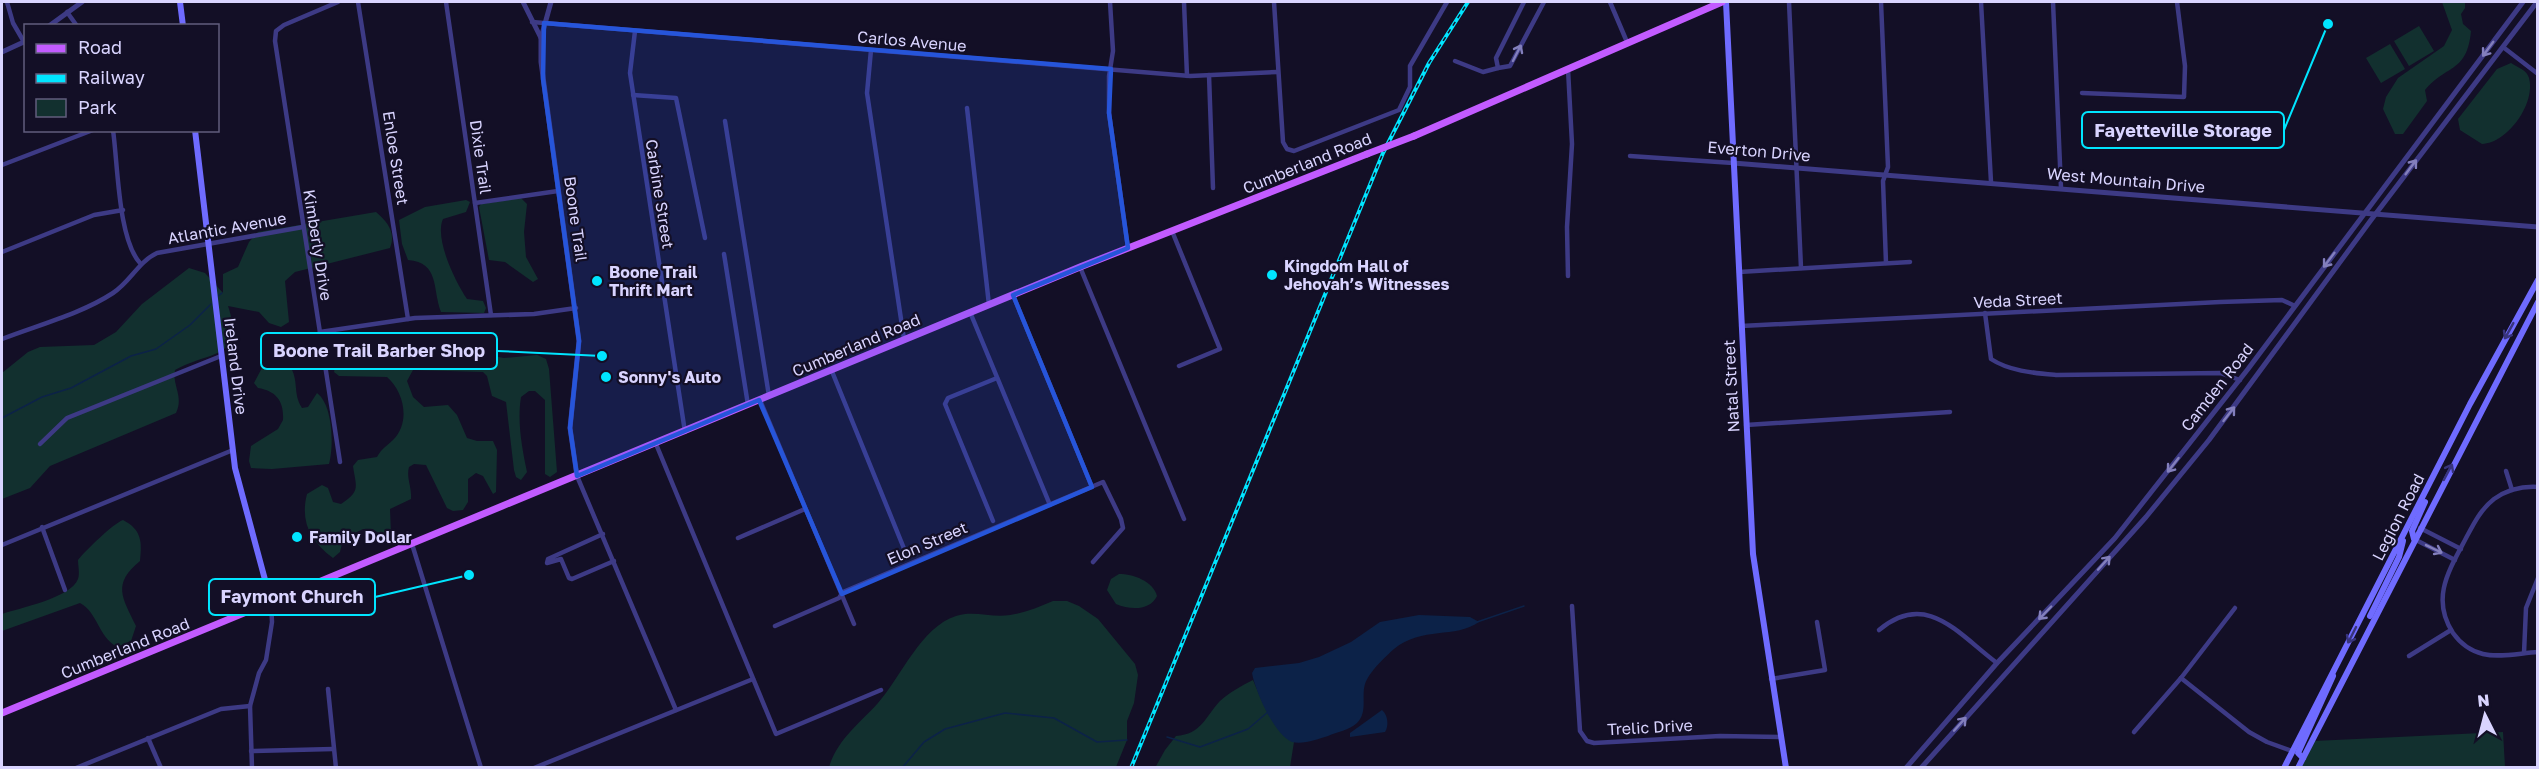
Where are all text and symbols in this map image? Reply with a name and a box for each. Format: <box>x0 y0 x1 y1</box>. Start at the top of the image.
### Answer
legend <box>24 24 219 132</box>
street label: Carlos Avenue <box>856 26 968 56</box>
text: Road <box>78 36 122 58</box>
one-way arrow <box>2482 40 2494 56</box>
one-way arrow <box>1511 45 1523 62</box>
text: Railway <box>78 66 145 88</box>
text: Park <box>78 96 117 118</box>
street label: Enloe Street <box>379 110 413 206</box>
callout: Fayetteville Storage <box>2082 112 2284 148</box>
street label: Dixie Trail <box>466 119 496 195</box>
text: Fayetteville Storage <box>2094 119 2272 141</box>
street label: Cumberland Road <box>1240 128 1374 198</box>
street label: Everton Drive <box>1707 137 1811 165</box>
street label: Carbine Street <box>641 138 679 250</box>
one-way arrow <box>2405 160 2417 176</box>
street label: West Mountain Drive <box>2046 163 2206 197</box>
street label: Boone Trail <box>560 175 592 263</box>
street label: Kimberly Drive <box>299 188 337 302</box>
street label: Atlantic Avenue <box>166 208 288 248</box>
one-way arrow <box>2323 252 2336 268</box>
place label: Kingdom Hall of Jehovah’s Witnesses <box>1284 256 1450 294</box>
place label: Boone Trail Thrift Mart <box>609 262 698 300</box>
marker: Kingdom Hall of Jehovah’s Witnesses <box>1265 268 1279 282</box>
marker: Boone Trail Thrift Mart <box>590 274 604 288</box>
street label: Veda Street <box>1973 288 2063 312</box>
street label: Cumberland Road <box>789 309 923 381</box>
street label: Ireland Drive <box>220 316 252 416</box>
one-way arrow <box>2503 322 2514 340</box>
callout: Boone Trail Barber Shop <box>261 333 497 369</box>
text: Boone Trail Barber Shop <box>273 339 485 361</box>
street label: Natal Street <box>1719 339 1743 433</box>
street label: Camden Road <box>2176 339 2258 435</box>
place label: Sonny's Auto <box>618 367 721 387</box>
marker: Sonny's Auto <box>599 370 613 384</box>
one-way arrow <box>2223 406 2236 422</box>
one-way arrow <box>2166 457 2179 473</box>
one-way arrow <box>2443 463 2455 481</box>
street label: Legion Road <box>2368 470 2428 564</box>
street label: Elon Street <box>884 517 970 569</box>
place label: Family Dollar <box>309 527 412 547</box>
marker: Family Dollar <box>290 530 304 544</box>
one-way arrow <box>2425 544 2443 556</box>
one-way arrow <box>2097 556 2111 571</box>
callout: Faymont Church <box>209 579 375 615</box>
text: Faymont Church <box>221 585 364 607</box>
one-way arrow <box>2038 605 2053 620</box>
street label: Cumberland Road <box>58 613 192 683</box>
one-way arrow <box>2346 626 2358 643</box>
north arrow <box>2455 685 2515 745</box>
text: N <box>2476 690 2491 711</box>
street label: Trelic Drive <box>1607 715 1693 739</box>
one-way arrow <box>1953 717 1967 732</box>

